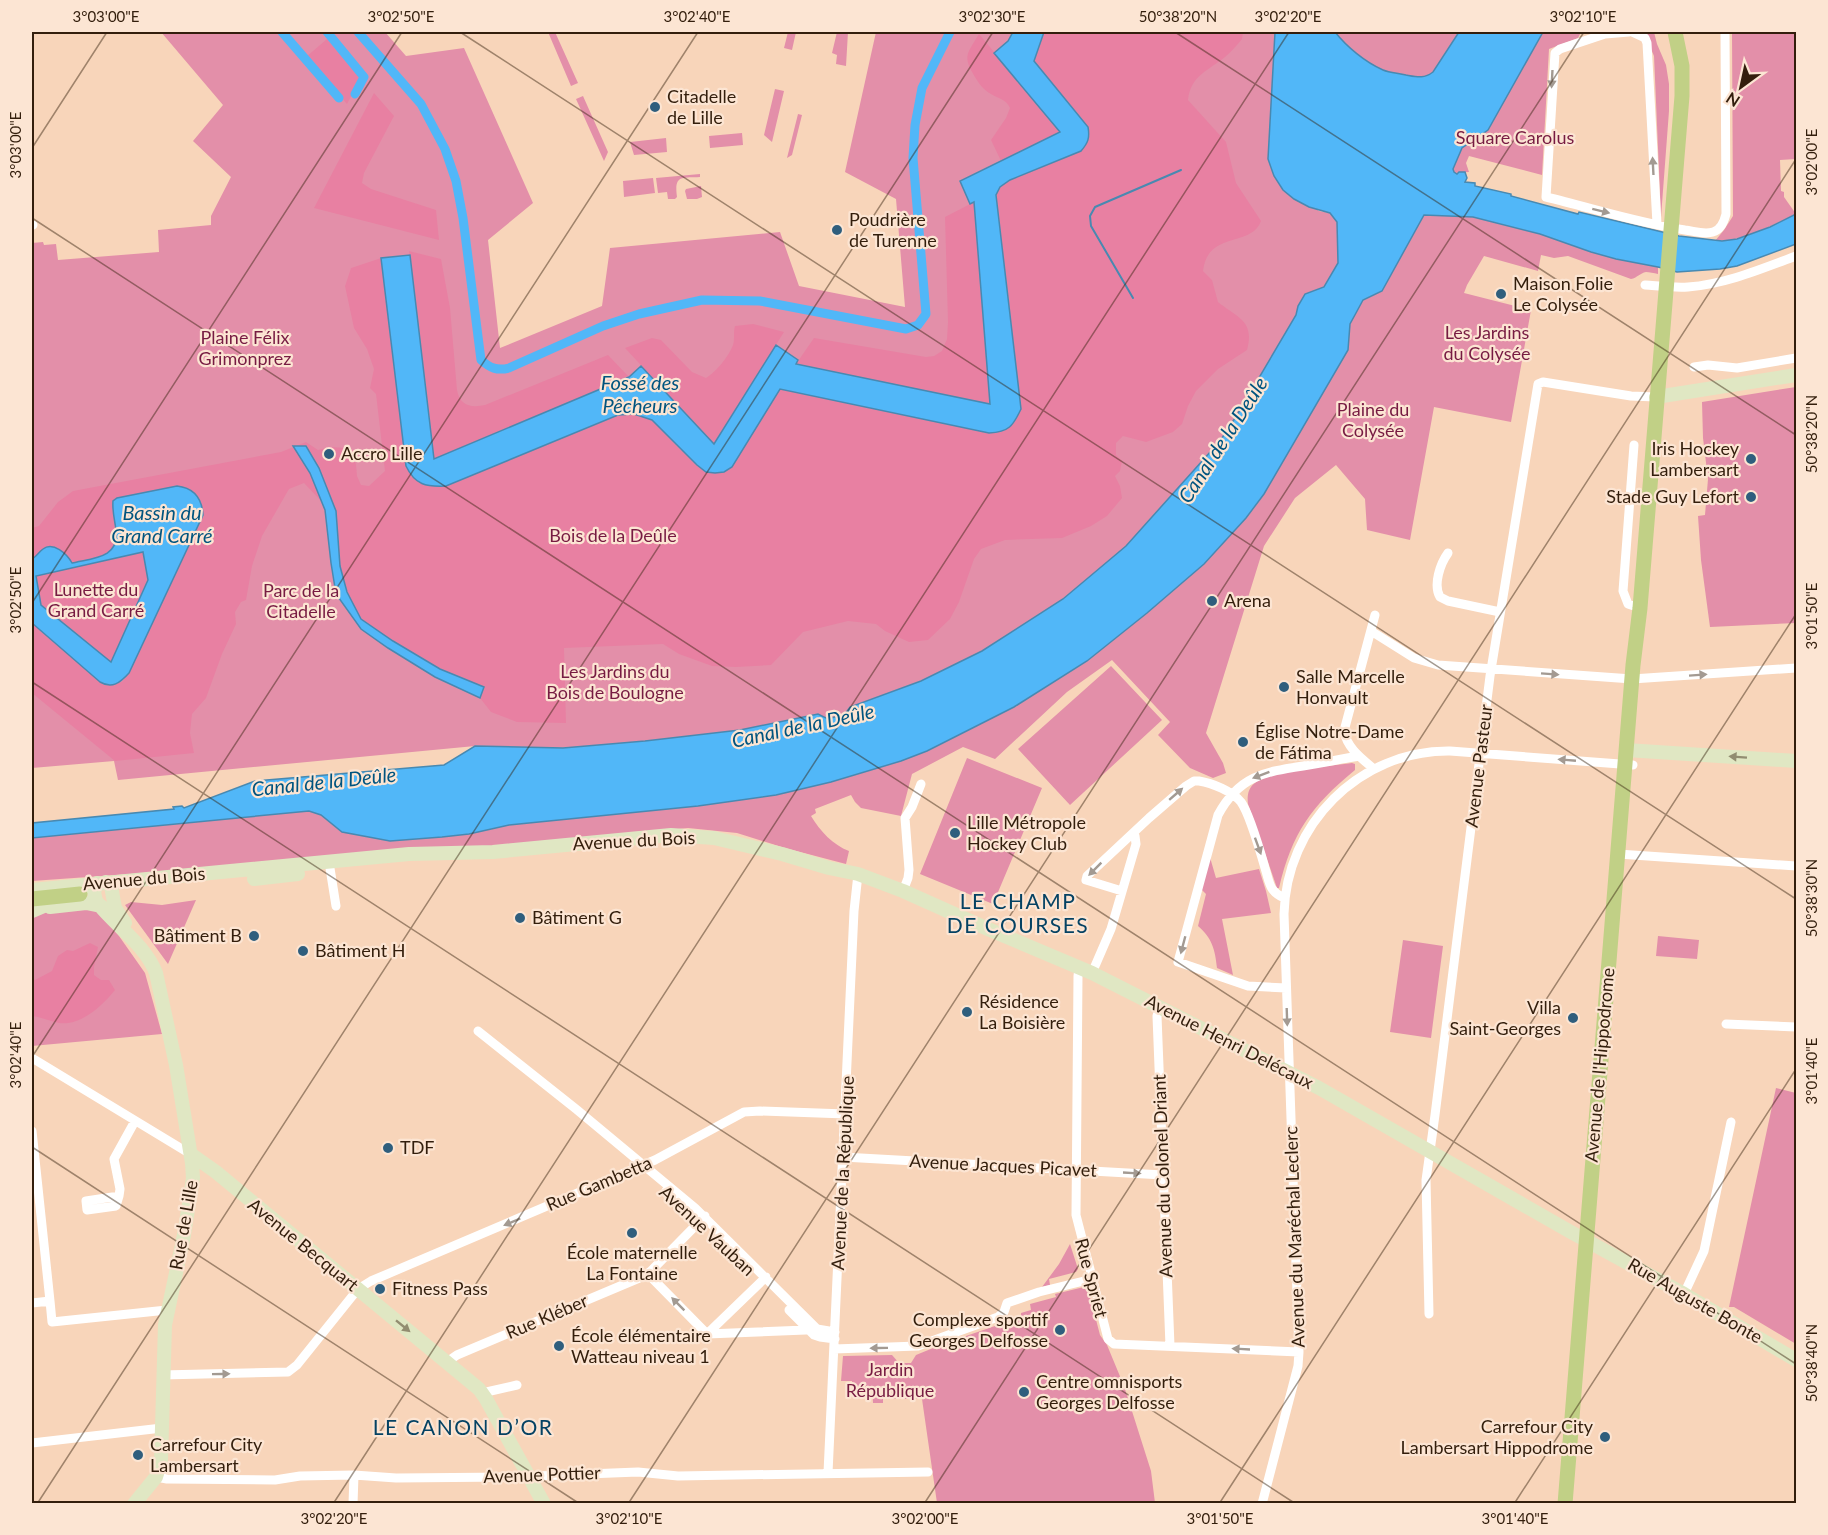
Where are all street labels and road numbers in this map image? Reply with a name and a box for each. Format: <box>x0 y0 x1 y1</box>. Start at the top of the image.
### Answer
street label: Avenue Pasteur <box>1460 703 1497 829</box>
street label: Avenue du Bois <box>572 826 696 854</box>
street label: Avenue du Bois <box>82 862 206 894</box>
street label: Avenue de l'Hippodrome <box>1580 967 1618 1163</box>
street label: Avenue Henri Delécaux <box>1142 989 1317 1093</box>
street label: Avenue du Colonel Driant <box>1147 1073 1177 1278</box>
street label: Avenue de la République <box>826 1075 858 1271</box>
street label: Avenue du Maréchal Leclerc <box>1279 1125 1309 1348</box>
street label: Avenue Jacques Picavet <box>909 1149 1098 1181</box>
street label: Rue Gambetta <box>542 1151 655 1215</box>
street label: Rue de Lille <box>164 1178 202 1271</box>
street label: Avenue Vauban <box>655 1180 760 1280</box>
street label: Avenue Becquart <box>244 1193 364 1296</box>
street label: Rue Spriet <box>1071 1236 1113 1320</box>
street label: Rue Auguste Bonte <box>1624 1253 1767 1348</box>
street label: Rue Kléber <box>502 1289 591 1343</box>
street label: Avenue Pottier <box>483 1461 601 1487</box>

